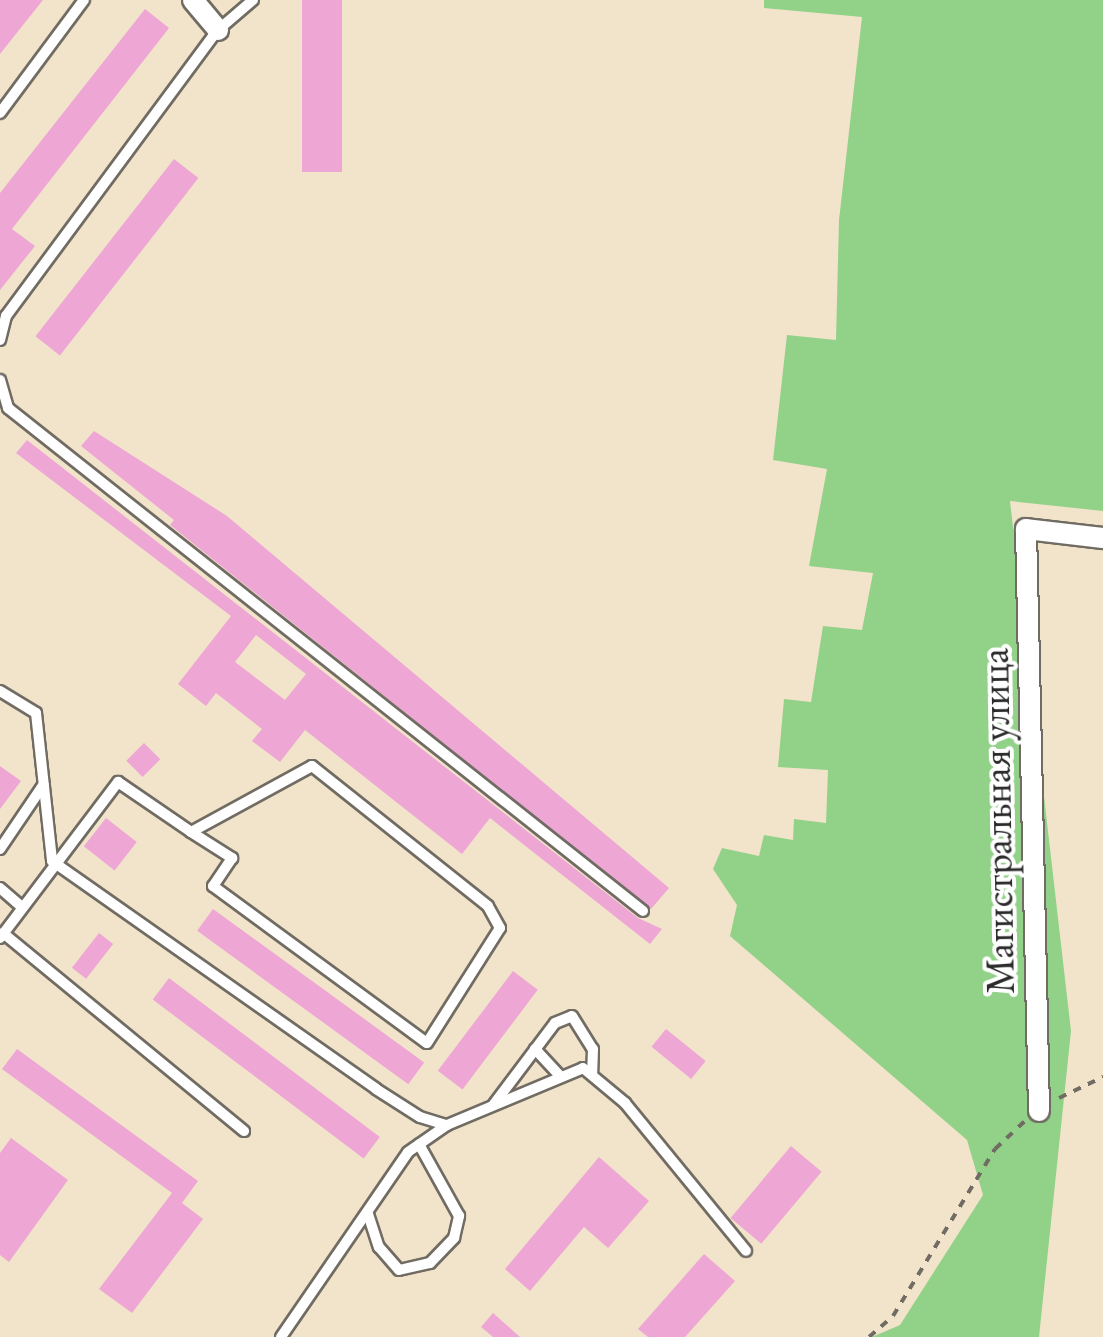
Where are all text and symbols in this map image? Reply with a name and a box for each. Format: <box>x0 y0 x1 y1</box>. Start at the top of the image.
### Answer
street label: Магистральная улица <box>970 648 1024 994</box>

